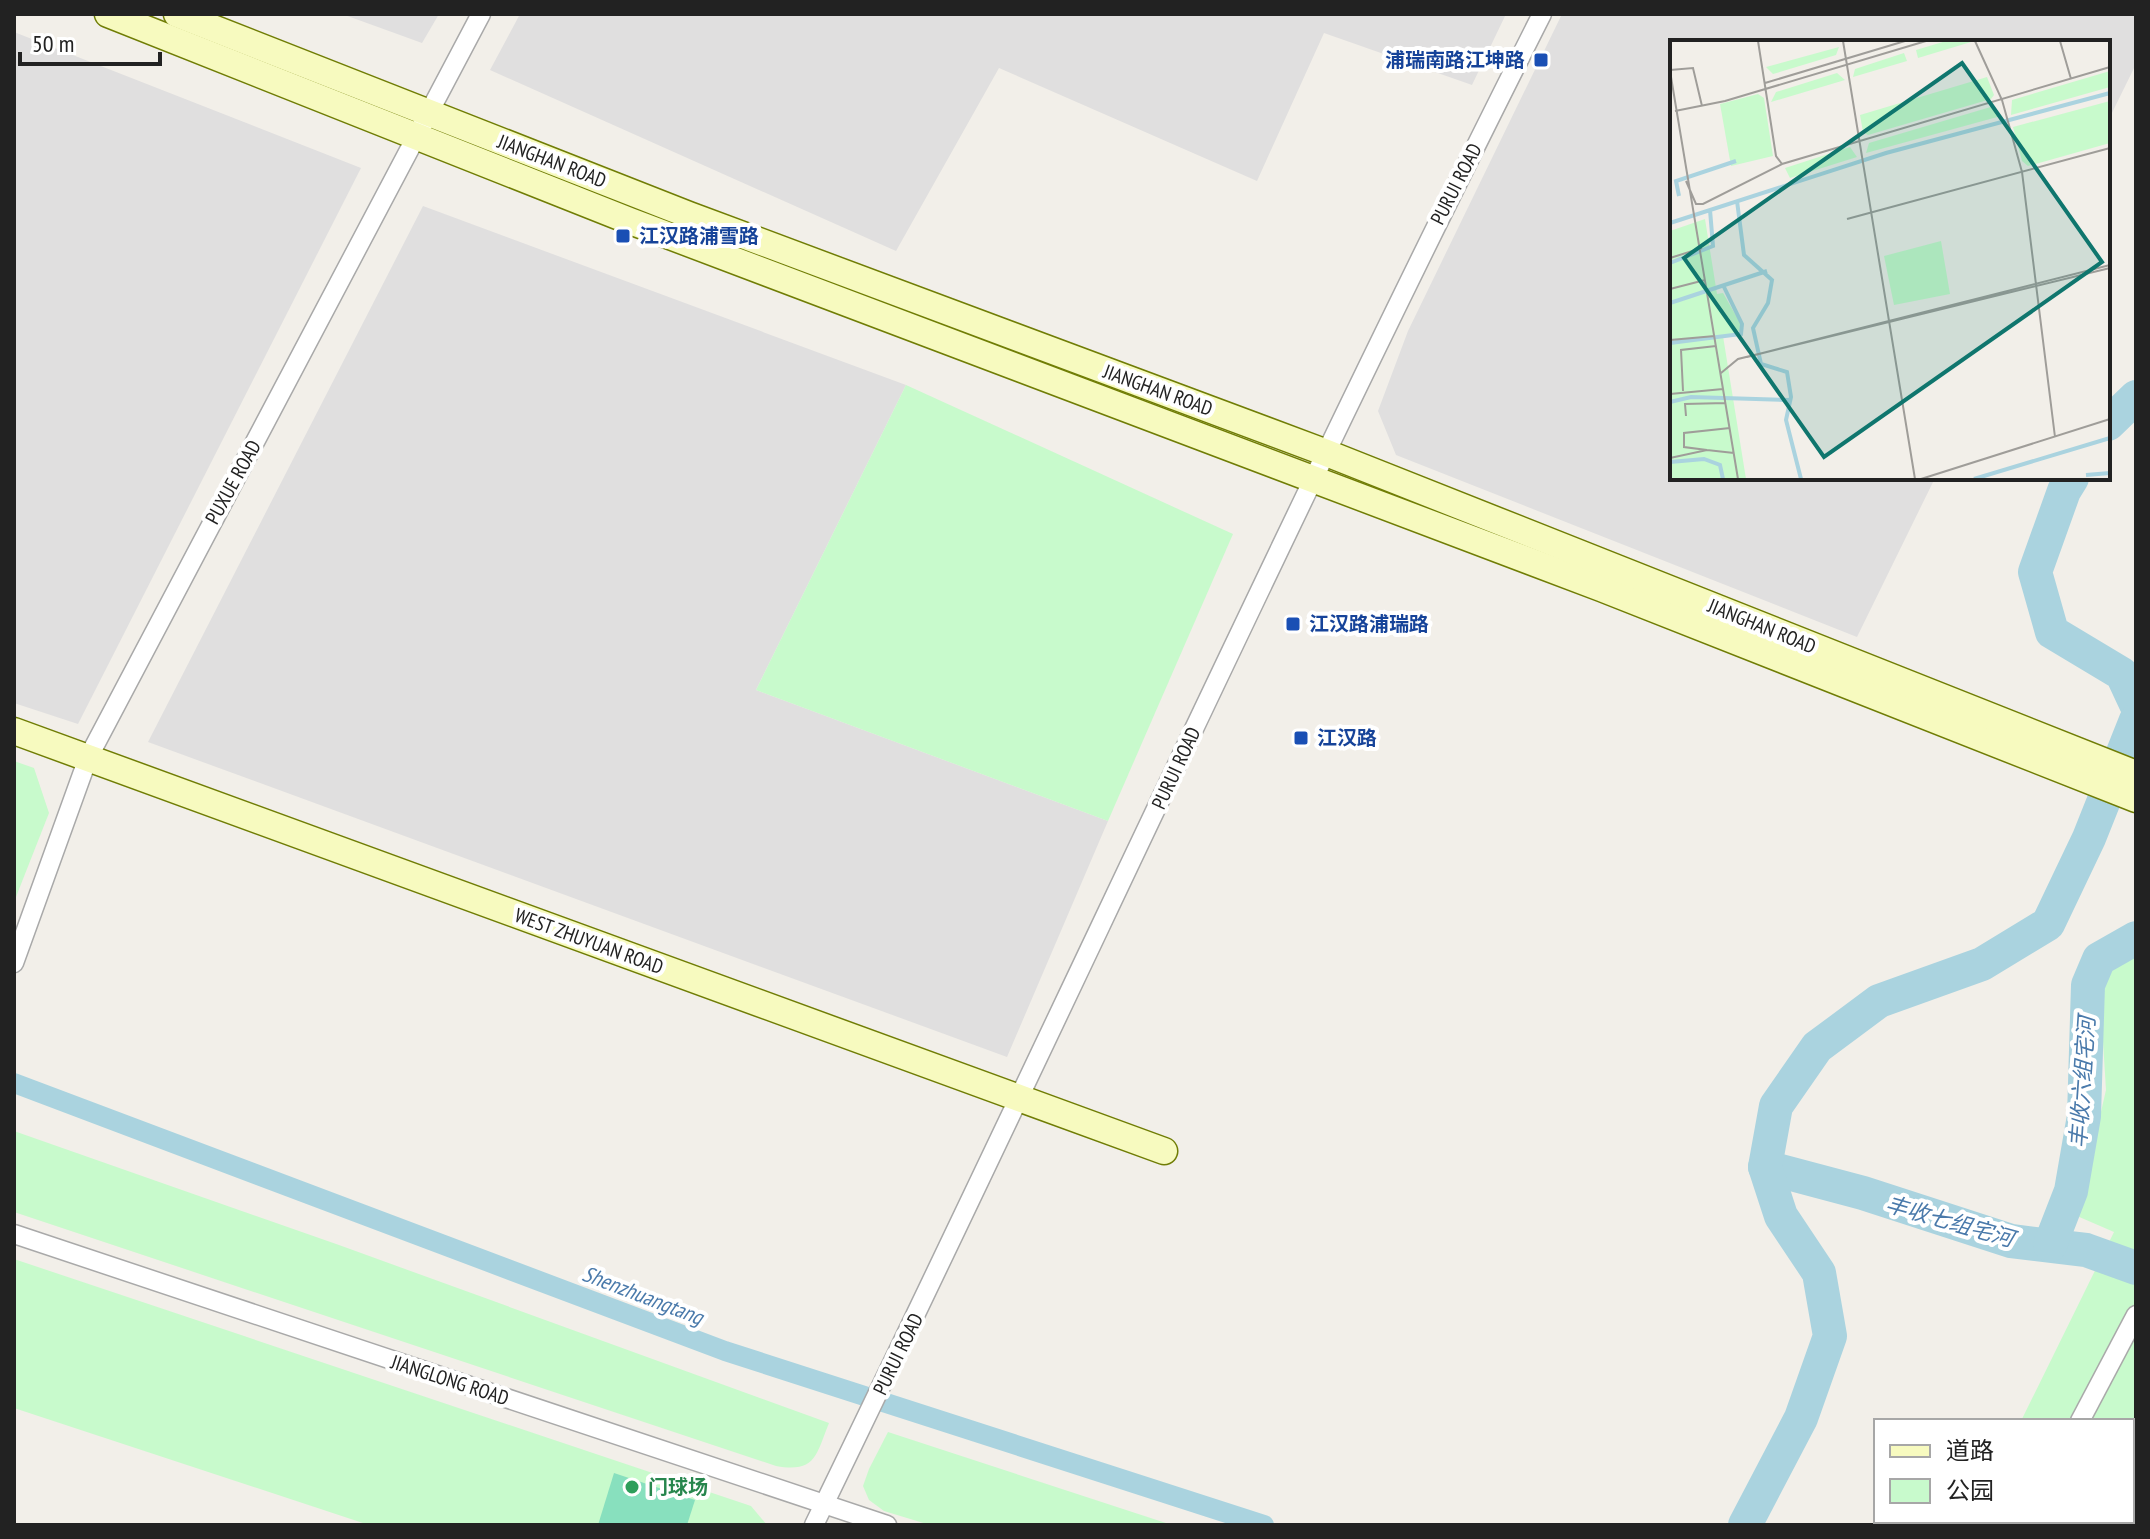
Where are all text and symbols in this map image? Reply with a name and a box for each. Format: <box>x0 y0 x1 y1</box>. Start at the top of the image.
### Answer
scale bar <box>20 16 160 66</box>
text: 50 m <box>32 28 74 59</box>
inset map <box>1670 40 2110 480</box>
place label: 浦瑞南路江坤路 <box>1385 47 1525 73</box>
marker: 浦瑞南路江坤路 <box>1532 51 1550 69</box>
street label: JIANGHAN ROAD <box>493 128 610 194</box>
street label: PURUI ROAD <box>1424 139 1488 229</box>
place label: 江汉路浦雪路 <box>639 223 759 249</box>
marker: 江汉路浦雪路 <box>614 227 632 245</box>
street label: JIANGHAN ROAD <box>1099 358 1216 422</box>
street label: PUXUE ROAD <box>199 435 267 529</box>
street label: JIANGHAN ROAD <box>1703 592 1820 659</box>
place label: 江汉路浦瑞路 <box>1309 611 1429 637</box>
marker: 江汉路浦瑞路 <box>1284 615 1302 633</box>
street label: PURUI ROAD <box>1146 723 1206 813</box>
place label: 江汉路 <box>1317 725 1377 751</box>
marker: 江汉路 <box>1292 729 1310 747</box>
street label: WEST ZHUYUAN ROAD <box>511 902 667 980</box>
water label: 丰收六组宅河 <box>2063 1011 2101 1149</box>
water label: 丰收七组宅河 <box>1883 1189 2021 1254</box>
water label: Shenzhuangtang <box>579 1259 709 1331</box>
street label: PURUI ROAD <box>867 1309 929 1399</box>
street label: JIANGLONG ROAD <box>387 1348 512 1411</box>
legend <box>1874 1419 2134 1523</box>
text: 道路 <box>1946 1435 1994 1466</box>
place label: 门球场 <box>648 1474 708 1500</box>
text: 公园 <box>1946 1475 1994 1506</box>
marker: 门球场 <box>623 1478 641 1496</box>

